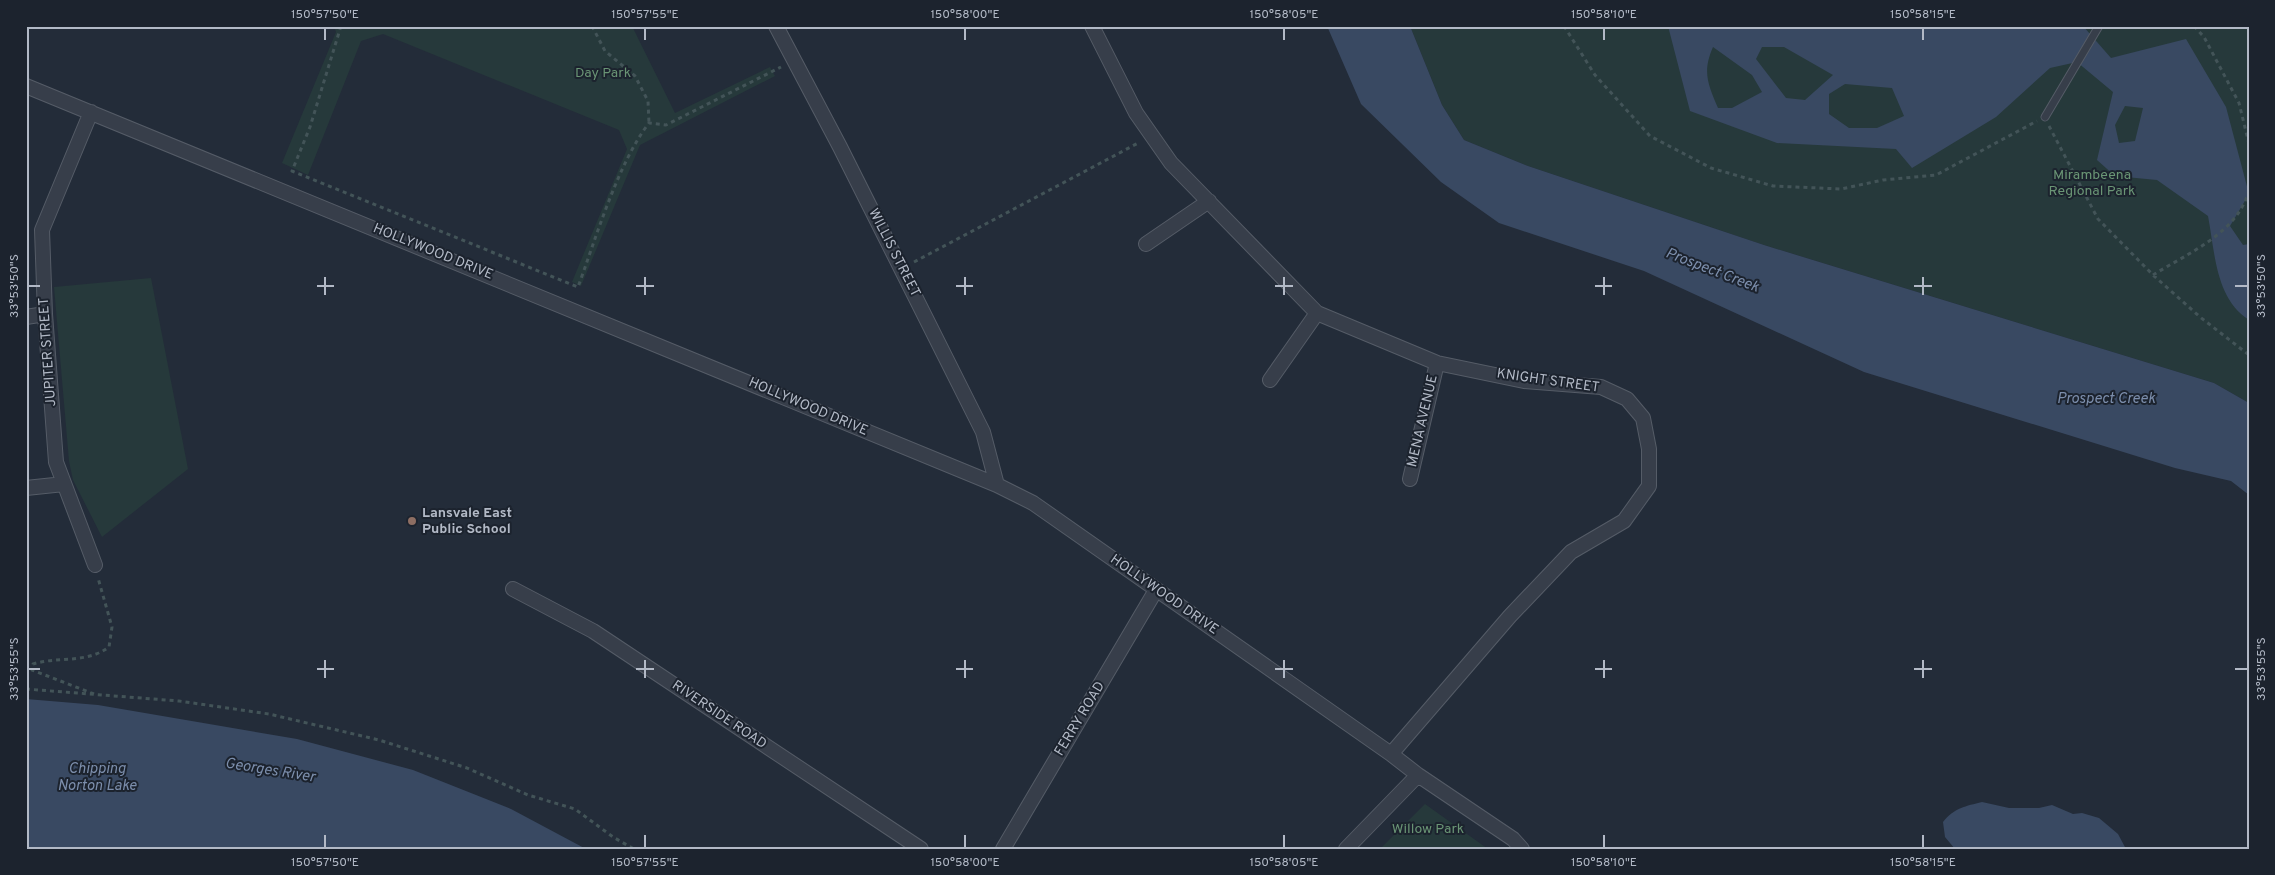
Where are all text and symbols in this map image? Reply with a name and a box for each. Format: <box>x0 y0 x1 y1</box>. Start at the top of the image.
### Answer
text: 150°57'50"E <box>291 7 359 23</box>
text: 150°57'55"E <box>611 7 679 23</box>
text: 150°58'00"E <box>930 7 1000 23</box>
text: 150°58'05"E <box>1249 7 1319 23</box>
text: 150°58'10"E <box>1571 7 1637 23</box>
text: 150°58'15"E <box>1890 7 1956 23</box>
park label: Day Park <box>575 65 631 82</box>
park label: Mirambeena Regional Park <box>2048 167 2136 200</box>
street label: WILLIS STREET <box>864 206 924 300</box>
street label: HOLLYWOOD DRIVE <box>370 220 496 284</box>
water label: Prospect Creek <box>1663 244 1762 298</box>
text: 33°53'50"S <box>7 254 23 318</box>
text: 33°53'50"S <box>2254 254 2270 318</box>
street label: JUPITER STREET <box>36 297 60 407</box>
street label: KNIGHT STREET <box>1495 365 1601 397</box>
street label: MENA AVENUE <box>1404 373 1442 469</box>
street label: HOLLYWOOD DRIVE <box>746 374 870 440</box>
water label: Prospect Creek <box>2057 390 2156 409</box>
place label: Lansvale East Public School <box>422 505 512 538</box>
marker: Lansvale East Public School <box>406 515 418 527</box>
street label: HOLLYWOOD DRIVE <box>1107 551 1221 639</box>
text: 33°53'55"S <box>7 637 23 701</box>
text: 33°53'55"S <box>2254 637 2270 701</box>
street label: RIVERSIDE ROAD <box>668 677 770 753</box>
street label: FERRY ROAD <box>1051 679 1109 759</box>
water label: Georges River <box>224 755 318 788</box>
water label: Chipping Norton Lake <box>57 760 137 796</box>
park label: Willow Park <box>1392 821 1464 838</box>
text: 150°57'50"E <box>291 855 359 871</box>
text: 150°57'55"E <box>611 855 679 871</box>
text: 150°58'00"E <box>930 855 1000 871</box>
text: 150°58'05"E <box>1249 855 1319 871</box>
text: 150°58'10"E <box>1571 855 1637 871</box>
text: 150°58'15"E <box>1890 855 1956 871</box>

